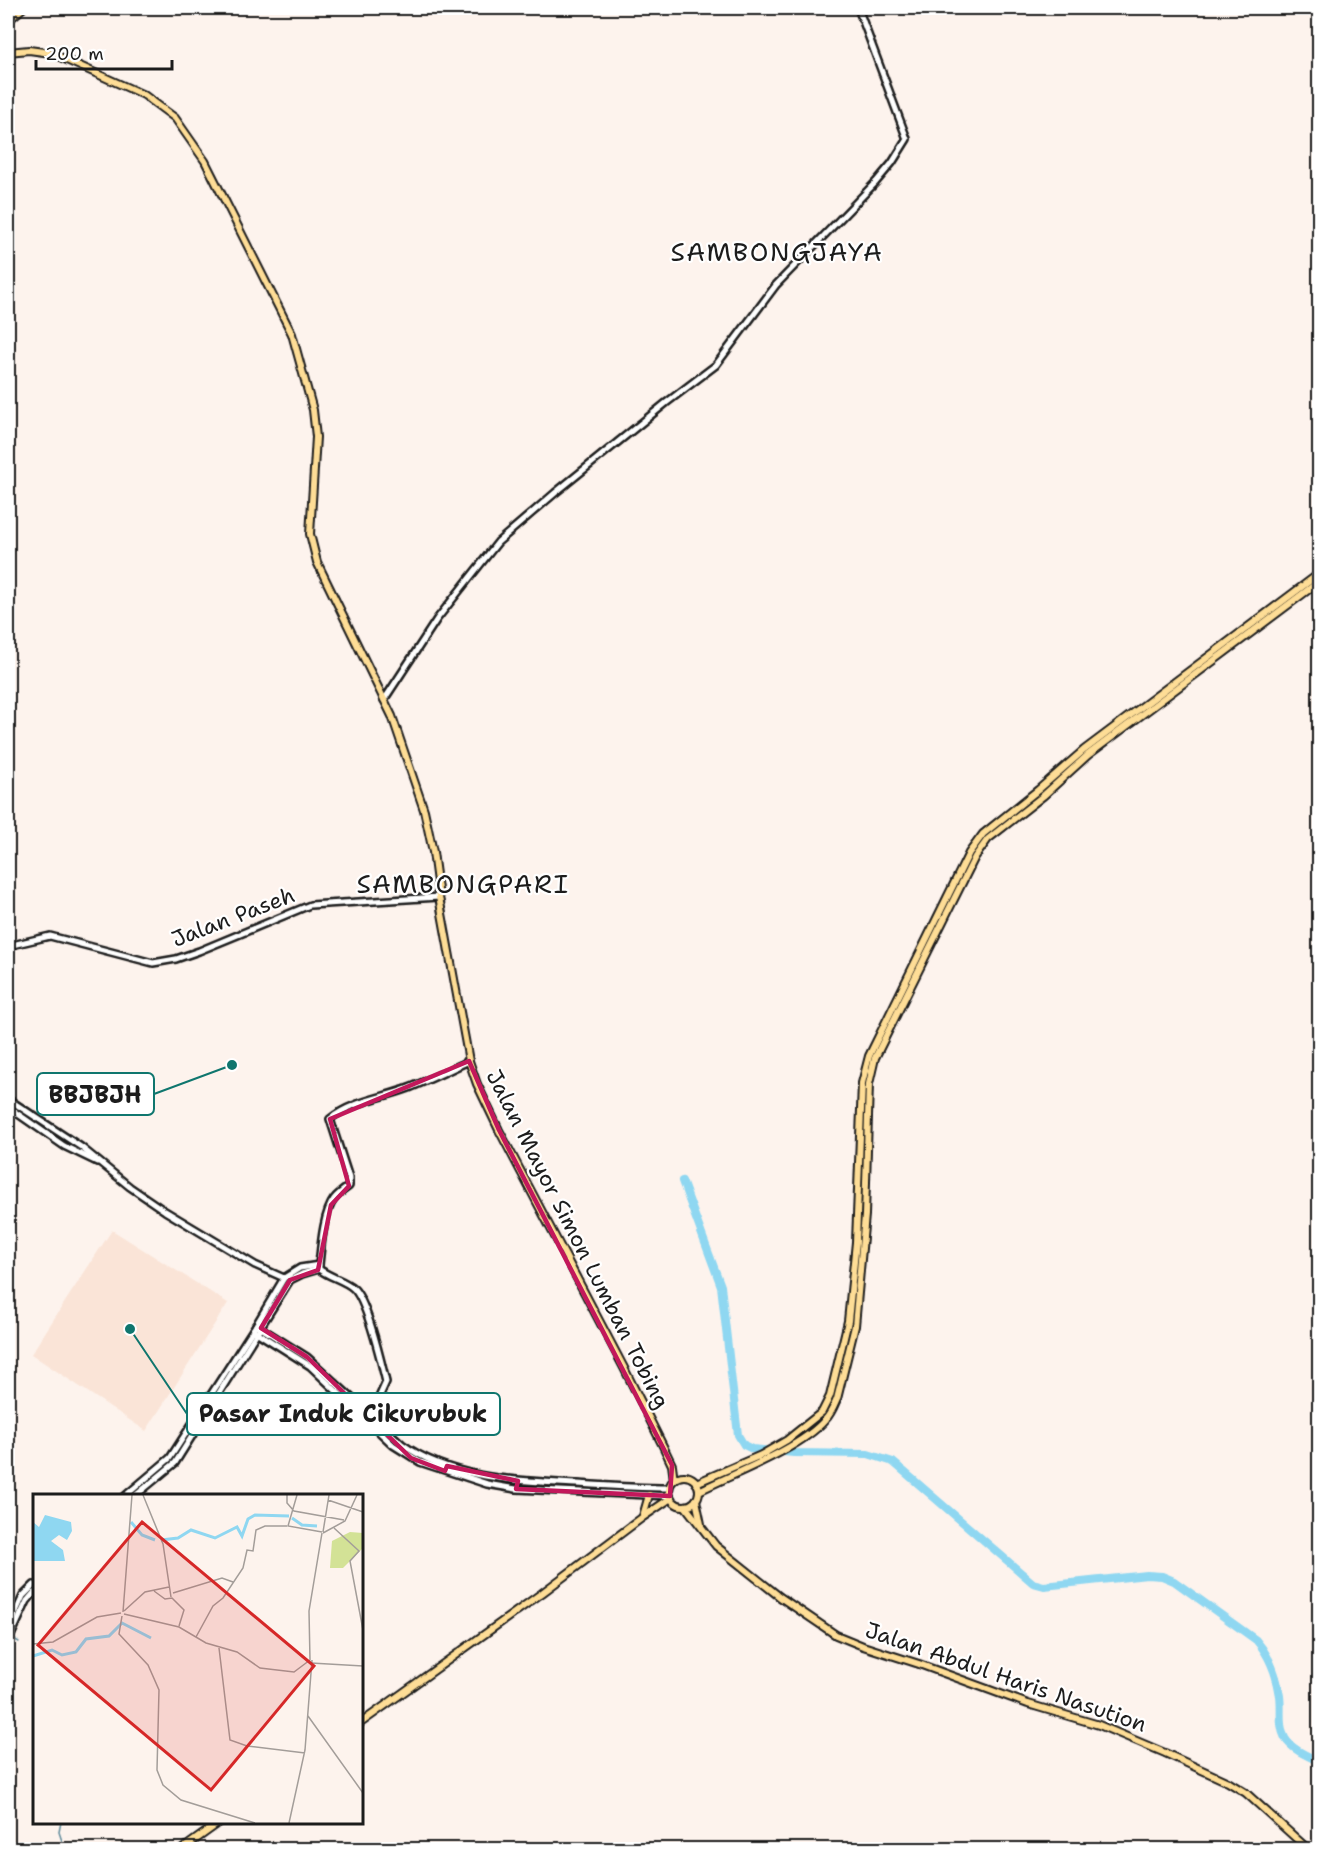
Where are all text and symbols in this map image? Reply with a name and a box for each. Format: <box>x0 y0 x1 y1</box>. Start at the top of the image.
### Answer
scale bar <box>36 33 172 71</box>
text: 200 m <box>45 42 104 66</box>
district label: SAMBONGJAYA <box>671 234 883 269</box>
district label: SAMBONGPARI <box>356 866 570 901</box>
street label: Jalan Paseh <box>167 880 299 954</box>
street label: Jalan Mayor Simon Lumban Tobing <box>480 1065 676 1413</box>
callout: BBJBJH <box>37 1073 154 1115</box>
text: BBJBJH <box>48 1079 142 1111</box>
callout: Pasar Induk Cikurubuk <box>187 1393 500 1435</box>
text: Pasar Induk Cikurubuk <box>199 1398 487 1430</box>
inset map <box>33 1494 363 1824</box>
street label: Jalan Abdul Haris Nasution <box>862 1615 1150 1739</box>

